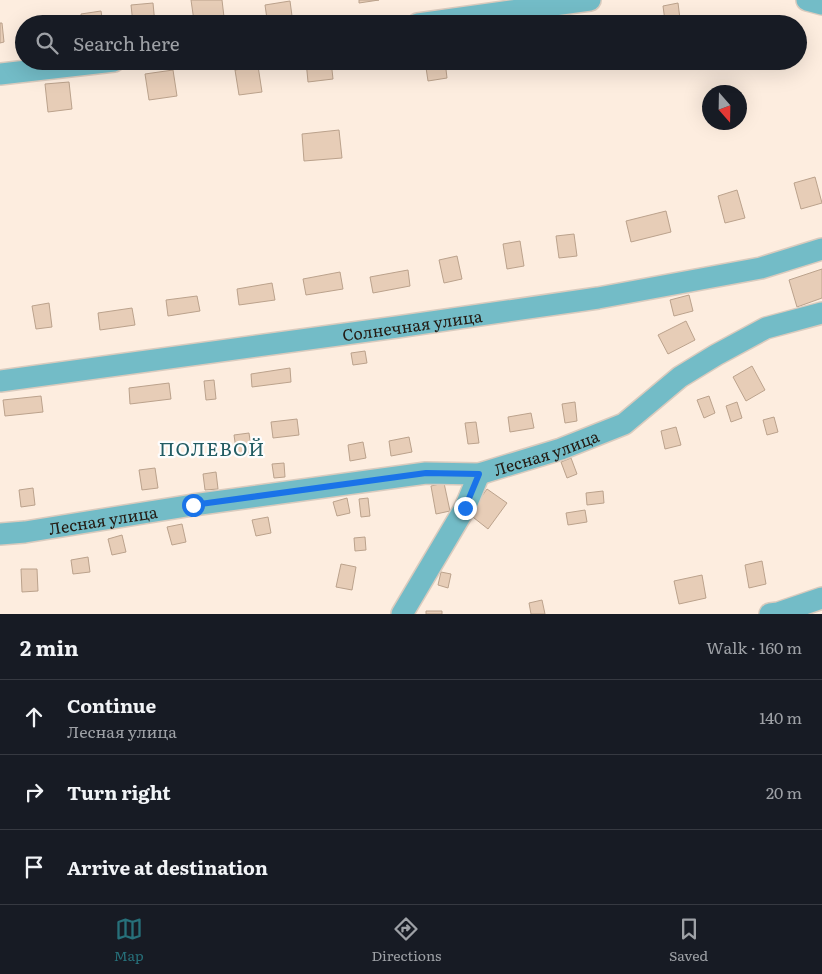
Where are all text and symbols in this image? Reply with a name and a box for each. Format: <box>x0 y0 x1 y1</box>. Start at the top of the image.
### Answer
search box <box>15 15 807 70</box>
icon: search <box>33 29 61 57</box>
text: Search here <box>73 29 180 57</box>
north arrow <box>702 85 747 130</box>
street label: Солнечная улица <box>341 303 484 346</box>
street label: Лесная улица <box>490 423 603 481</box>
district label: ПОЛЕВОЙ <box>159 434 265 462</box>
route start <box>182 494 205 517</box>
route end <box>454 497 477 520</box>
street label: Лесная улица <box>47 499 159 540</box>
text: 2 min <box>20 631 79 662</box>
text: Walk · 160 m <box>706 635 802 659</box>
text: Continue <box>67 691 156 719</box>
icon: ahead <box>20 703 48 731</box>
text: 140 m <box>759 705 802 729</box>
text: Лесная улица <box>67 719 177 743</box>
icon: right <box>20 778 48 806</box>
text: Turn right <box>67 778 171 806</box>
text: 20 m <box>766 780 802 804</box>
icon: arrive <box>20 853 48 881</box>
text: Arrive at destination <box>67 853 268 881</box>
tab: Map <box>114 915 144 965</box>
tab: Directions <box>371 915 441 965</box>
tab: Saved <box>669 915 708 965</box>

